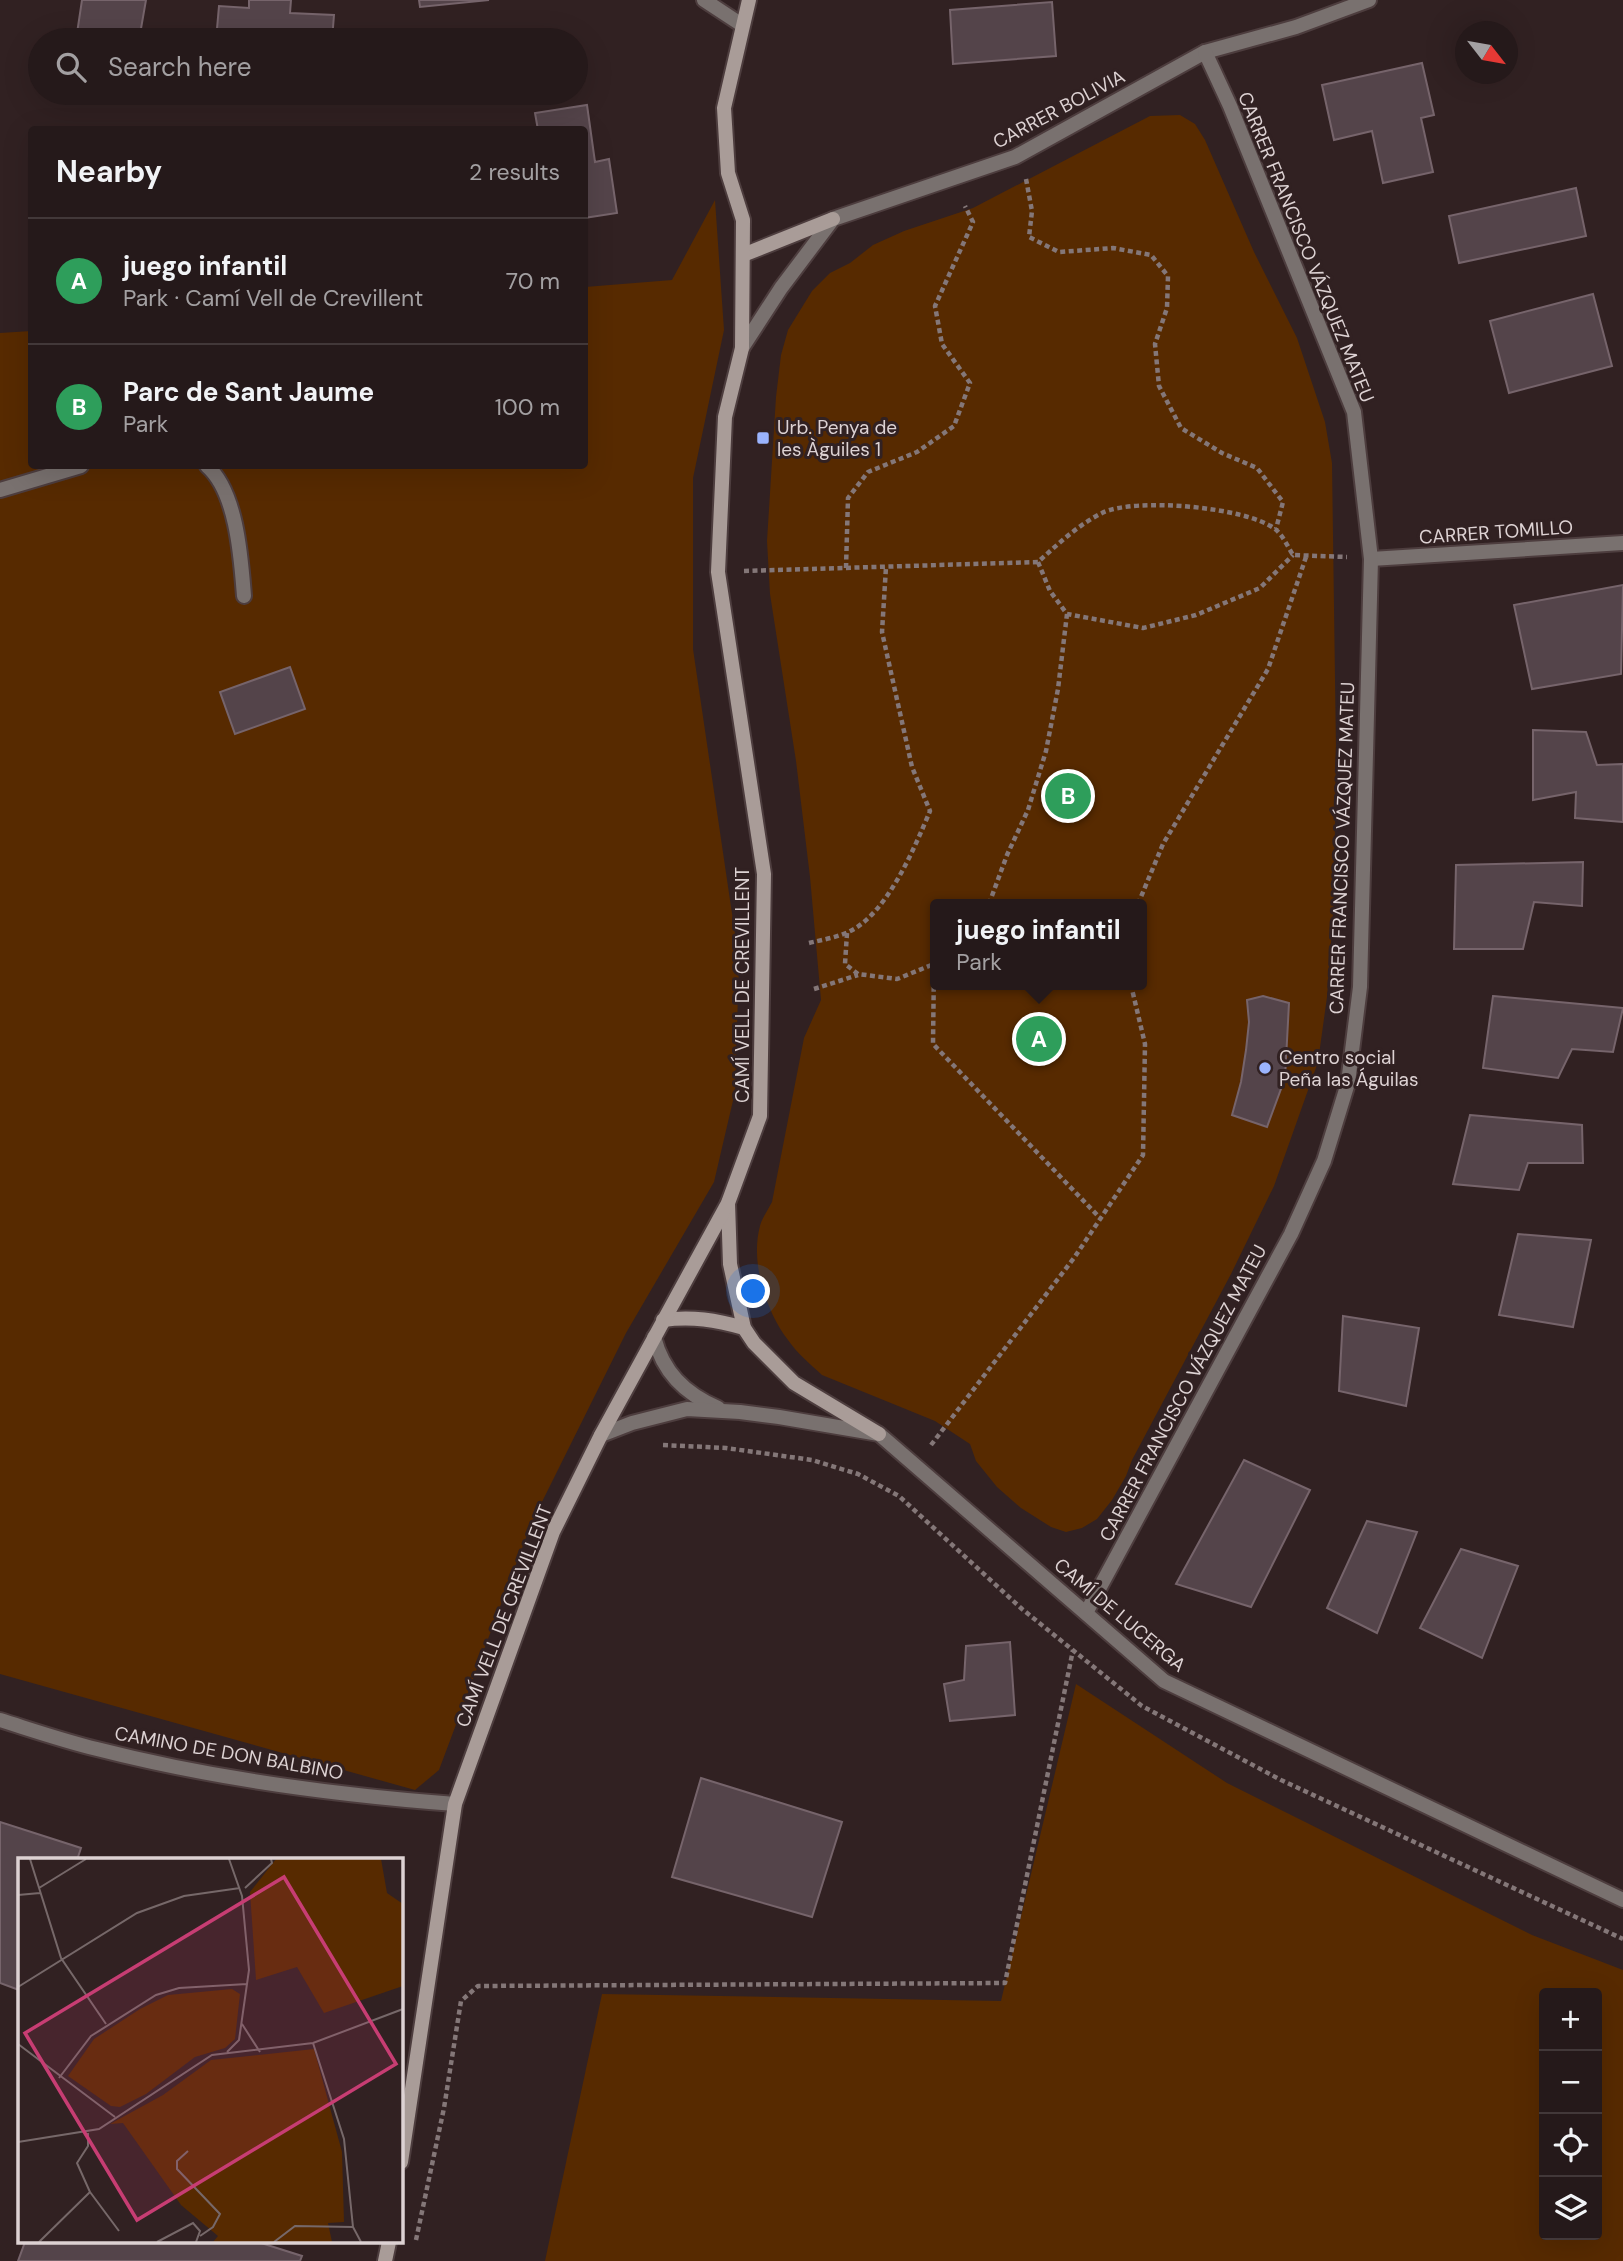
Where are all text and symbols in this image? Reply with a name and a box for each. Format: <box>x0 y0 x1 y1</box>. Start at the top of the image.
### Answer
north arrow <box>1455 21 1518 84</box>
search box <box>28 28 588 105</box>
icon: search <box>52 48 90 86</box>
text: Search here <box>108 50 251 84</box>
street label: CARRER BOLIVIA <box>989 64 1130 154</box>
street label: CARRER FRANCISCO VÁZQUEZ MATEU <box>1232 88 1380 406</box>
text: Nearby <box>56 152 162 191</box>
text: 2 results <box>469 157 560 187</box>
text: juego infantil <box>123 249 287 283</box>
text: A <box>71 266 87 296</box>
text: 70 m <box>506 266 560 296</box>
text: Park · Camí Vell de Crevillent <box>123 283 423 313</box>
text: Parc de Sant Jaume <box>123 375 374 409</box>
text: B <box>72 392 86 422</box>
text: 100 m <box>495 392 560 422</box>
text: Park <box>123 409 168 439</box>
place label: Urb. Penya de les Àguiles 1 <box>777 415 897 462</box>
marker: Urb. Penya de les Àguiles 1 <box>755 430 771 446</box>
street label: CARRER TOMILLO <box>1418 514 1574 550</box>
street label: CARRER FRANCISCO VÁZQUEZ MATEU <box>1324 681 1360 1015</box>
pin: B <box>1045 770 1091 822</box>
street label: CAMÍ VELL DE CREVILLENT <box>730 867 755 1103</box>
popup <box>930 899 1147 990</box>
text: juego infantil <box>956 913 1121 947</box>
text: Park <box>956 947 1002 977</box>
pin: A <box>1016 1013 1062 1065</box>
place label: Centro social Peña las Águilas <box>1279 1045 1419 1092</box>
marker: Centro social Peña las Águilas <box>1257 1060 1273 1076</box>
street label: CARRER FRANCISCO VÁZQUEZ MATEU <box>1094 1240 1272 1546</box>
your location <box>736 1274 770 1308</box>
street label: CAMÍ VELL DE CREVILLENT <box>450 1501 558 1731</box>
street label: CAMÍ DE LUCERGA <box>1049 1552 1191 1678</box>
street label: CAMINO DE DON BALBINO <box>113 1721 345 1785</box>
inset map <box>18 1858 402 2244</box>
map controls <box>1539 1988 1602 2240</box>
button: + <box>1539 1988 1602 2051</box>
button: − <box>1539 2051 1602 2114</box>
button: locate <box>1539 2114 1602 2177</box>
button: layers <box>1539 2177 1602 2240</box>

